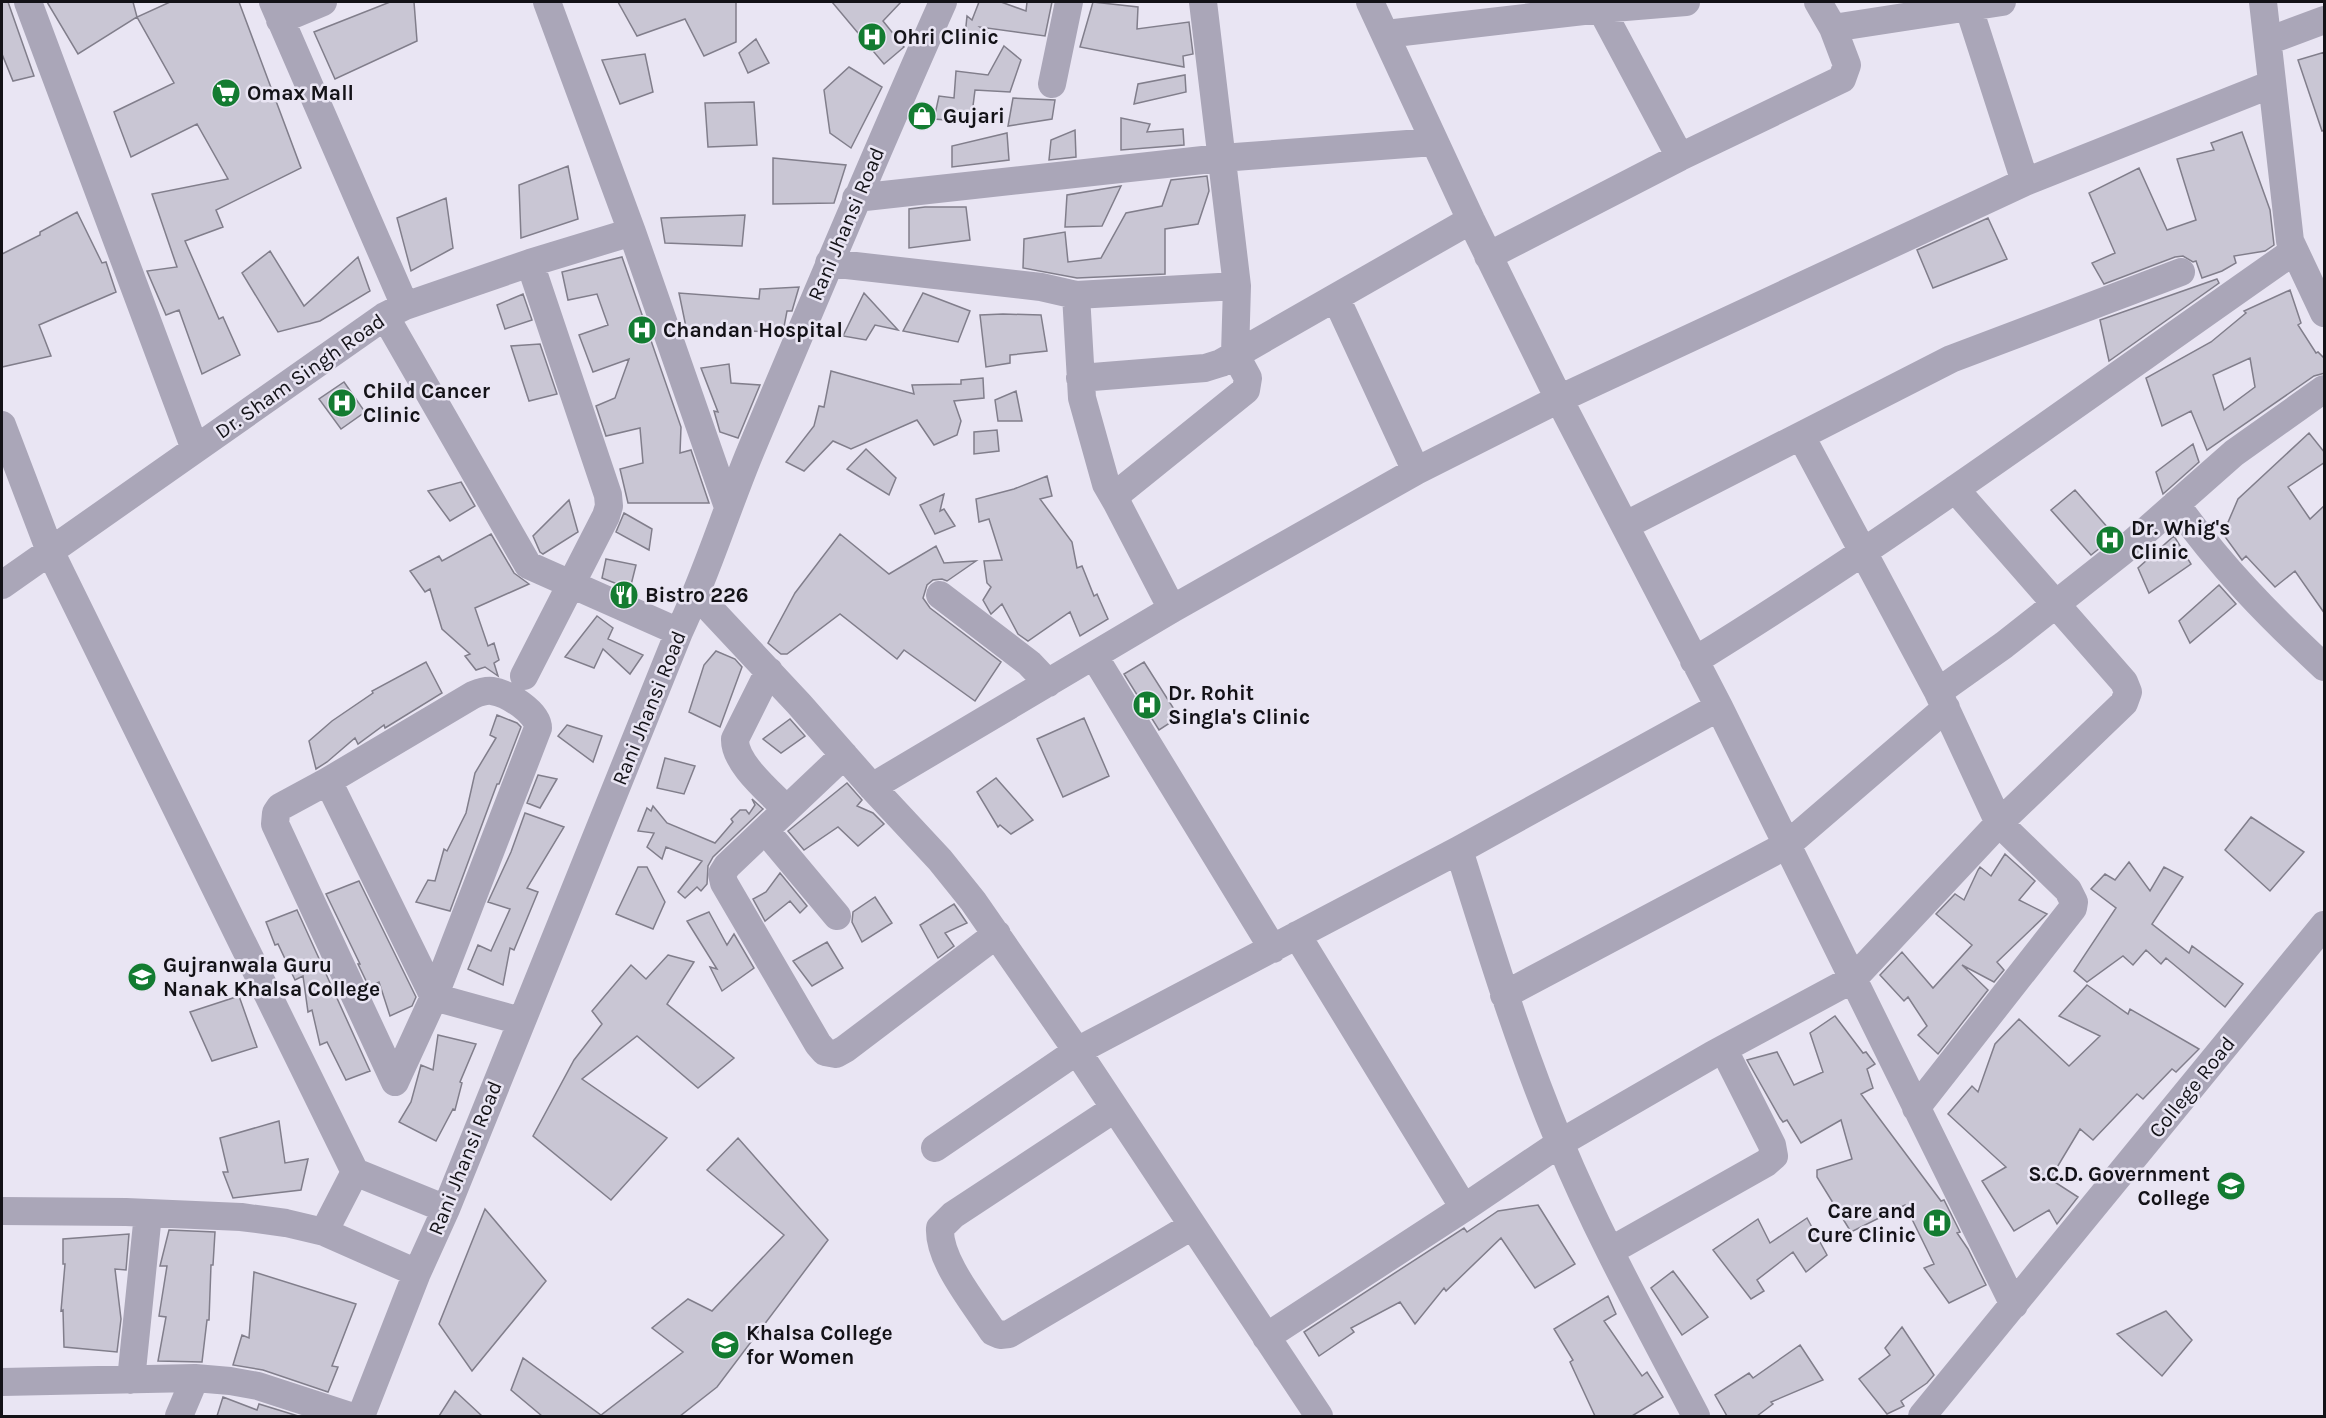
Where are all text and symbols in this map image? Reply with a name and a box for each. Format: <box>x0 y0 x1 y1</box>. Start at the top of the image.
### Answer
hospital icon: Ohri Clinic <box>856 21 888 53</box>
place label: Ohri Clinic <box>893 25 999 49</box>
supermarket icon: Omax Mall <box>210 77 242 109</box>
place label: Omax Mall <box>247 81 354 105</box>
shop icon: Gujari <box>906 100 938 132</box>
place label: Gujari <box>943 104 1005 128</box>
street label: Rani Jhansi Road <box>803 144 889 304</box>
street label: Dr. Sham Singh Road <box>211 308 389 444</box>
hospital icon: Chandan Hospital <box>626 314 658 346</box>
place label: Chandan Hospital <box>663 318 843 342</box>
place label: Child Cancer Clinic <box>363 379 491 427</box>
hospital icon: Child Cancer Clinic <box>326 387 358 419</box>
place label: Dr. Whig's Clinic <box>2131 516 2230 564</box>
hospital icon: Dr. Whig's Clinic <box>2094 524 2126 556</box>
restaurant icon: Bistro 226 <box>608 579 640 611</box>
place label: Bistro 226 <box>645 583 748 607</box>
street label: Rani Jhansi Road <box>607 627 691 789</box>
place label: Dr. Rohit Singla's Clinic <box>1168 681 1310 729</box>
hospital icon: Dr. Rohit Singla's Clinic <box>1131 689 1163 721</box>
place label: Gujranwala Guru Nanak Khalsa College <box>163 953 380 1001</box>
school or university icon: Gujranwala Guru Nanak Khalsa College <box>126 961 158 993</box>
street label: College Road <box>2144 1032 2240 1142</box>
street label: Rani Jhansi Road <box>423 1077 507 1239</box>
place label: S.C.D. Government College <box>2028 1162 2210 1210</box>
school or university icon: S.C.D. Government College <box>2215 1170 2247 1202</box>
place label: Care and Cure Clinic <box>1807 1199 1916 1247</box>
hospital icon: Care and Cure Clinic <box>1921 1207 1953 1239</box>
place label: Khalsa College for Women <box>746 1321 893 1369</box>
school or university icon: Khalsa College for Women <box>709 1329 741 1361</box>

